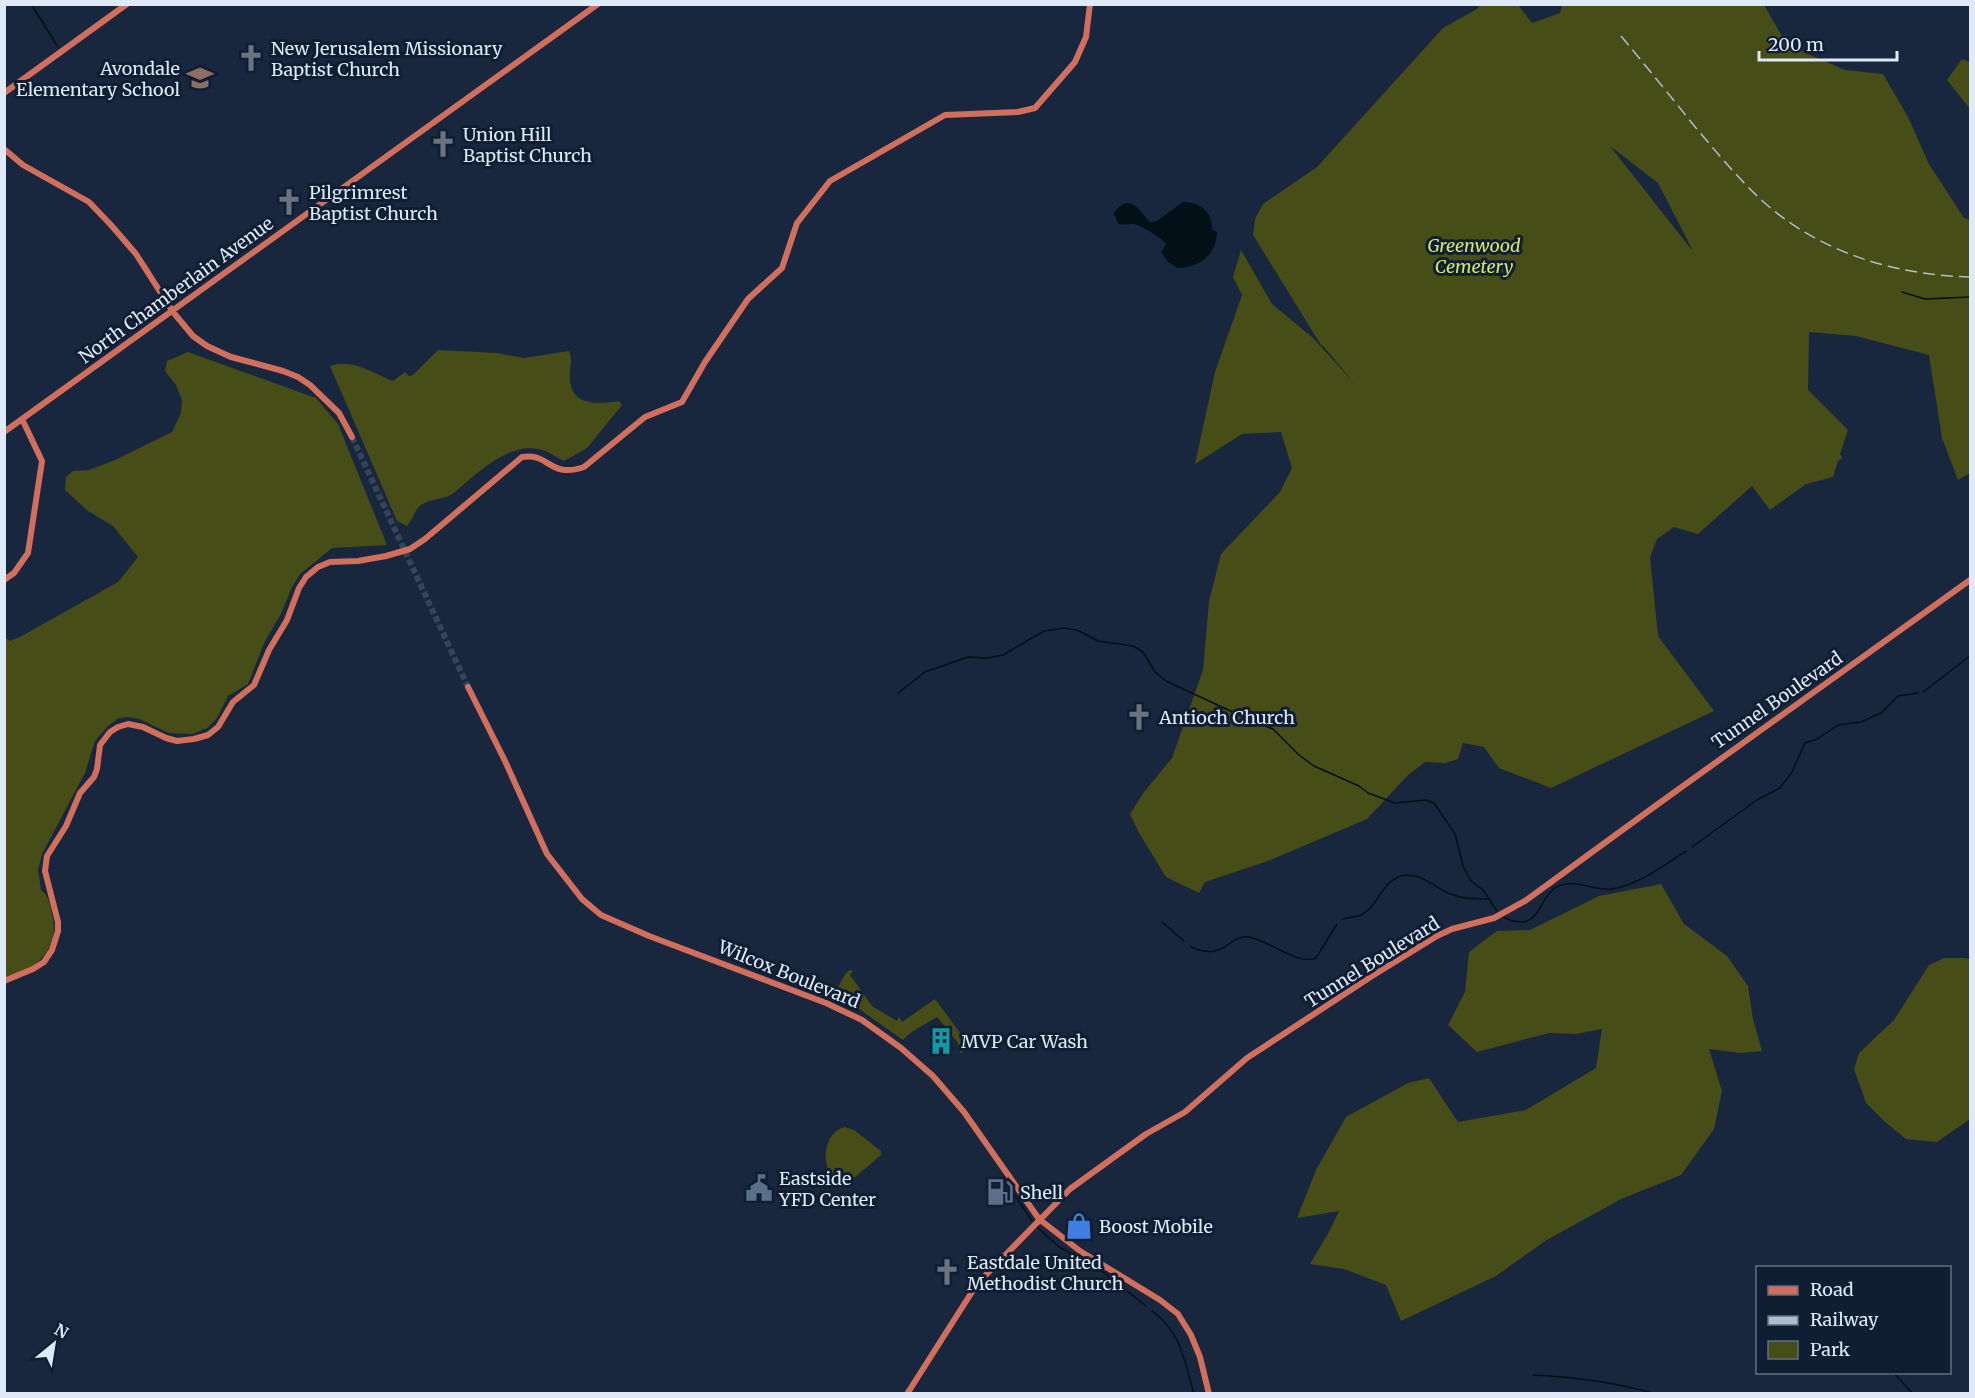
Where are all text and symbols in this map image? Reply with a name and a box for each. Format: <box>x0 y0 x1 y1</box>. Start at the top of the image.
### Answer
scale bar <box>1759 24 1897 62</box>
text: 200 m <box>1768 33 1824 56</box>
place label: New Jerusalem Missionary Baptist Church <box>271 37 503 81</box>
church icon: New Jerusalem Missionary Baptist Church <box>236 43 266 73</box>
place label: Avondale Elementary School <box>16 57 180 101</box>
school or university icon: Avondale Elementary School <box>185 63 215 93</box>
place label: Union Hill Baptist Church <box>463 123 592 167</box>
church icon: Union Hill Baptist Church <box>428 129 458 159</box>
place label: Pilgrimrest Baptist Church <box>309 181 438 225</box>
church icon: Pilgrimrest Baptist Church <box>274 187 304 217</box>
street label: North Chamberlain Avenue <box>74 212 278 368</box>
park label: Greenwood Cemetery <box>1428 234 1521 278</box>
street label: Tunnel Boulevard <box>1707 646 1847 754</box>
church icon: Antioch Church <box>1124 702 1154 732</box>
place label: Antioch Church <box>1158 706 1295 729</box>
street label: Tunnel Boulevard <box>1300 911 1444 1013</box>
street label: Wilcox Boulevard <box>714 935 863 1013</box>
building icon: MVP Car Wash <box>926 1026 956 1056</box>
place label: MVP Car Wash <box>961 1030 1088 1053</box>
place label: Eastside YFD Center <box>778 1167 876 1211</box>
public building icon: Eastside YFD Center <box>744 1173 774 1203</box>
fuel station icon: Shell <box>985 1177 1015 1207</box>
place label: Shell <box>1020 1181 1063 1204</box>
shop icon: Boost Mobile <box>1064 1211 1094 1241</box>
place label: Boost Mobile <box>1099 1215 1213 1238</box>
place label: Eastdale United Methodist Church <box>967 1251 1123 1295</box>
church icon: Eastdale United Methodist Church <box>932 1257 962 1287</box>
legend <box>1756 1266 1951 1374</box>
text: Road <box>1810 1278 1854 1301</box>
text: Railway <box>1810 1308 1879 1331</box>
north arrow <box>24 1314 84 1374</box>
text: N <box>51 1319 72 1343</box>
text: Park <box>1810 1338 1851 1361</box>

